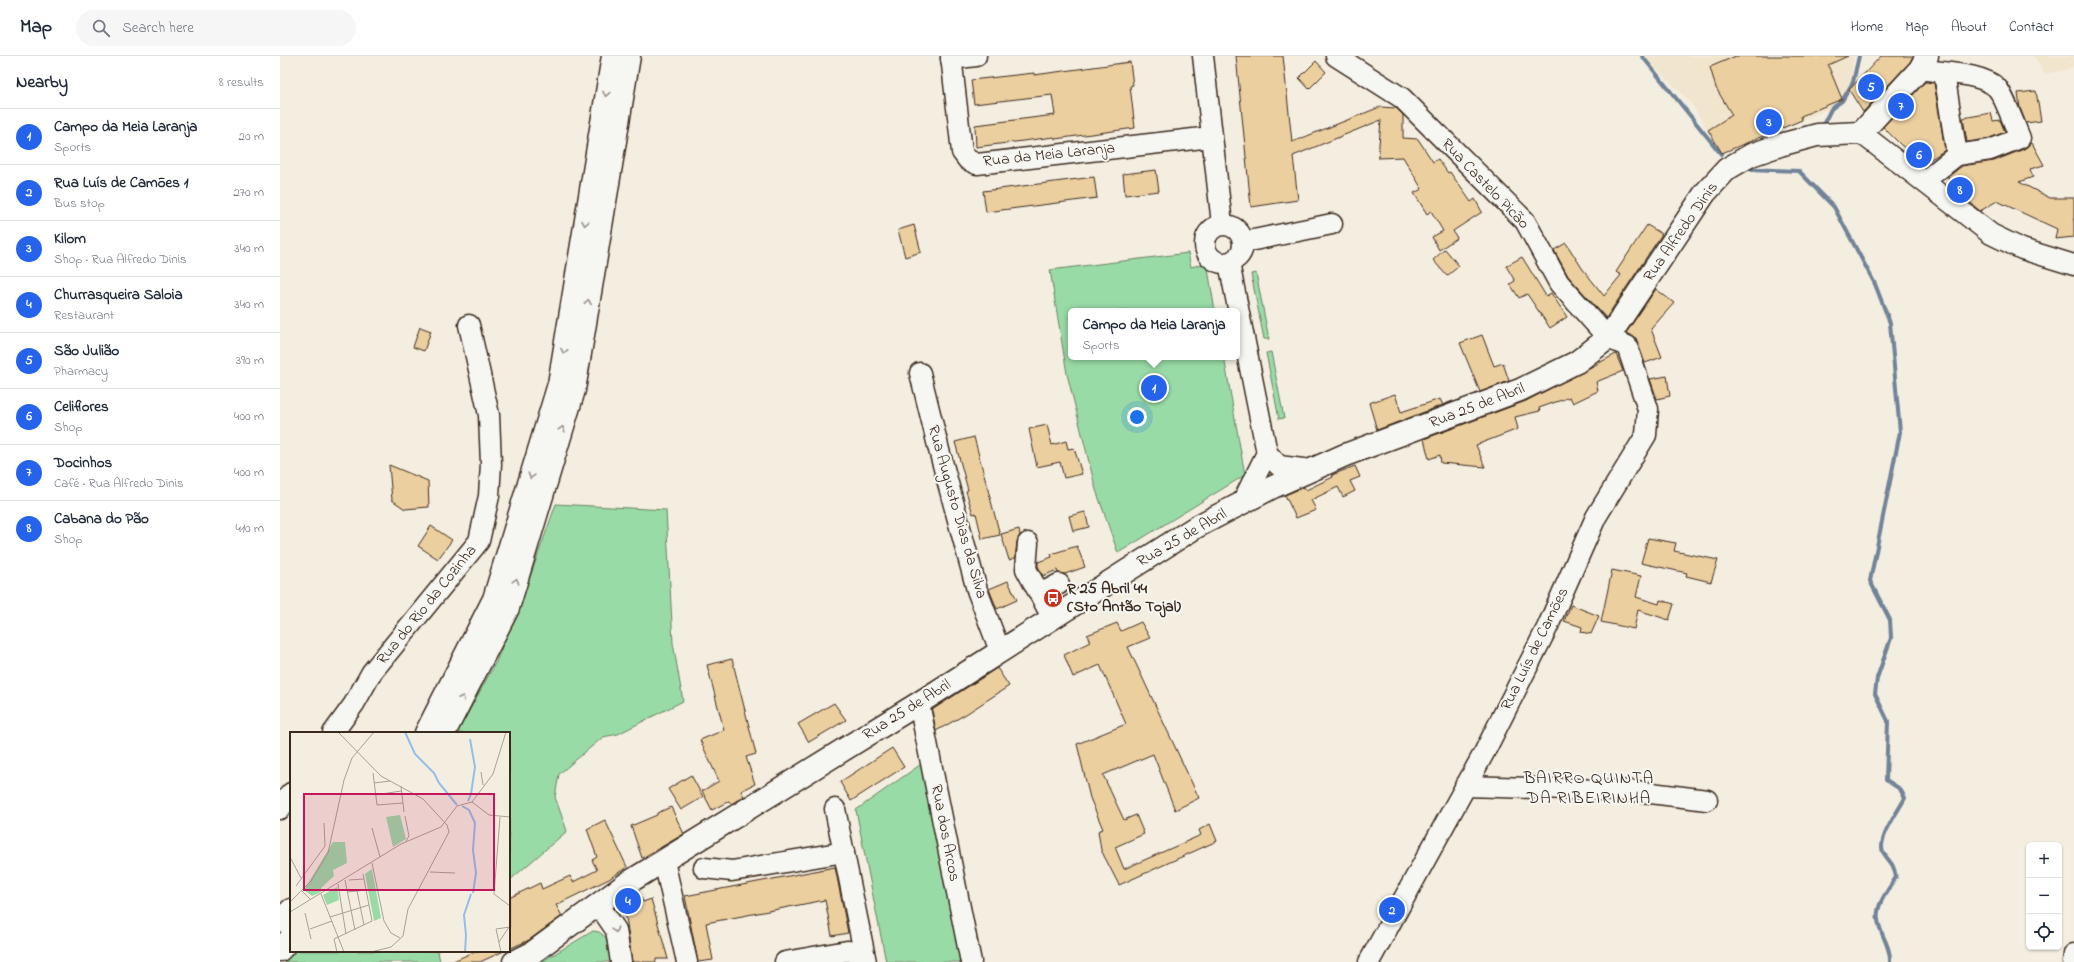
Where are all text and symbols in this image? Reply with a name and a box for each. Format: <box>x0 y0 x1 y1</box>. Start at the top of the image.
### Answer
search box <box>76 10 356 46</box>
text: Map <box>20 14 52 41</box>
icon: search <box>90 17 112 39</box>
text: Search here <box>122 17 194 39</box>
text: Home <box>1851 17 1883 38</box>
text: Map <box>1905 17 1929 38</box>
text: About <box>1951 17 1987 38</box>
text: Contact <box>2009 17 2054 38</box>
text: Nearby <box>16 70 68 95</box>
pin: 5 <box>1858 72 1884 102</box>
text: 8 results <box>219 73 264 92</box>
one-way arrow <box>602 91 611 97</box>
pin: 7 <box>1888 91 1914 121</box>
pin: 3 <box>1756 107 1782 137</box>
text: Campo da Meia Laranja <box>54 116 197 138</box>
text: 1 <box>27 127 31 146</box>
text: 20 m <box>239 127 264 146</box>
street label: Rua Castelo Picão <box>1435 133 1535 235</box>
street label: Rua da Meia Laranja <box>982 136 1116 174</box>
text: Sports <box>54 138 91 157</box>
pin: 6 <box>1906 140 1932 170</box>
text: Rua Luís de Camões 1 <box>54 172 188 194</box>
pin: 8 <box>1947 175 1973 205</box>
street label: Rua Alfredo Dinis <box>1638 177 1724 287</box>
text: 2 <box>26 183 32 202</box>
text: 270 m <box>233 183 264 202</box>
text: Bus stop <box>54 194 105 213</box>
one-way arrow <box>581 219 590 226</box>
text: Kilom <box>54 228 86 250</box>
text: 3 <box>26 239 32 258</box>
text: 340 m <box>234 239 264 258</box>
text: Shop · Rua Alfredo Dinis <box>54 250 187 269</box>
text: Churrasqueira Saloia <box>54 284 182 306</box>
text: 4 <box>26 295 32 314</box>
text: 340 m <box>234 295 264 314</box>
one-way arrow <box>583 299 592 305</box>
text: Restaurant <box>54 306 114 325</box>
popup <box>1068 308 1240 360</box>
text: Campo da Meia Laranja <box>1082 314 1226 336</box>
text: Sports <box>1082 336 1120 355</box>
text: São Julião <box>54 340 119 362</box>
one-way arrow <box>560 348 569 354</box>
text: 5 <box>25 351 33 370</box>
text: 390 m <box>236 351 264 370</box>
text: Pharmacy <box>54 362 108 381</box>
pin: 1 <box>1141 373 1167 403</box>
street label: Rua 25 de Abril <box>1426 377 1529 435</box>
text: Celiflores <box>54 396 109 418</box>
text: 6 <box>26 407 32 426</box>
text: 400 m <box>234 407 264 426</box>
your location <box>1127 407 1147 427</box>
text: Shop <box>54 418 82 437</box>
street label: Rua Augusto Dias da Silva <box>921 422 993 602</box>
one-way arrow <box>557 426 566 433</box>
text: Docinhos <box>54 452 112 474</box>
text: 7 <box>26 463 32 482</box>
text: 400 m <box>234 463 264 482</box>
one-way arrow <box>527 473 536 480</box>
text: Café · Rua Alfredo Dinis <box>54 474 184 493</box>
street label: Rua 25 de Abril <box>1132 502 1232 574</box>
text: Cabana do Pão <box>54 508 149 530</box>
text: 8 <box>27 519 31 538</box>
text: 410 m <box>236 519 264 538</box>
text: Shop <box>54 530 82 549</box>
street label: Rua do Rio da Cozinha <box>371 540 483 670</box>
one-way arrow <box>511 577 520 584</box>
place label: R 25 Abril 44 (Sto Antão Tojal) <box>1066 577 1181 619</box>
street label: Rua Luís de Camões <box>1495 583 1575 715</box>
bus stop icon: R 25 Abril 44 (Sto Antão Tojal) <box>1042 587 1064 609</box>
street label: Rua 25 de Abril <box>858 673 956 747</box>
one-way arrow <box>457 695 465 703</box>
inset map <box>290 732 510 952</box>
district label: BAIRRO QUINTA DA RIBEIRINHA <box>1523 766 1654 811</box>
street label: Rua dos Arcos <box>924 782 966 884</box>
map controls <box>2026 842 2062 950</box>
button: + <box>2026 842 2062 878</box>
button: − <box>2026 878 2062 914</box>
pin: 4 <box>615 886 641 916</box>
pin: 2 <box>1379 895 1405 925</box>
button: locate <box>2026 914 2062 950</box>
one-way arrow <box>610 927 619 934</box>

